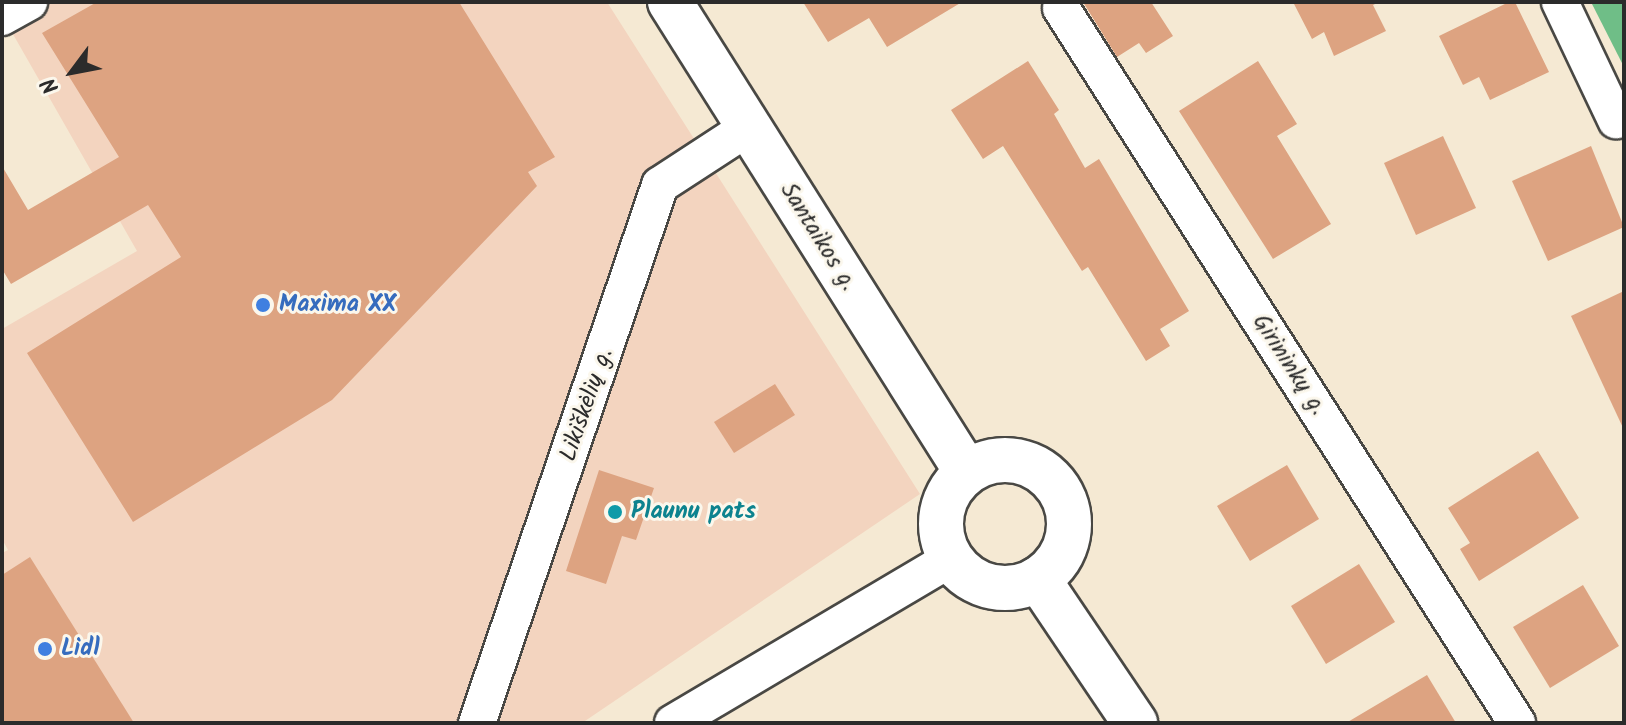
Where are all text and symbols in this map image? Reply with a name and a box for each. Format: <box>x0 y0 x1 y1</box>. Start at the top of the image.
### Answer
north arrow <box>32 32 112 112</box>
text: N <box>33 70 70 100</box>
street label: Santaikos g. <box>773 178 863 296</box>
place label: Maxima XX <box>279 291 396 319</box>
marker: Maxima XX <box>254 296 272 314</box>
street label: Girininkų g. <box>1246 309 1332 421</box>
street label: Likiškėlių g. <box>554 345 620 465</box>
place label: Plaunu pats <box>631 498 756 526</box>
marker: Plaunu pats <box>606 503 624 521</box>
place label: Lidl <box>61 635 100 663</box>
marker: Lidl <box>36 640 54 658</box>

